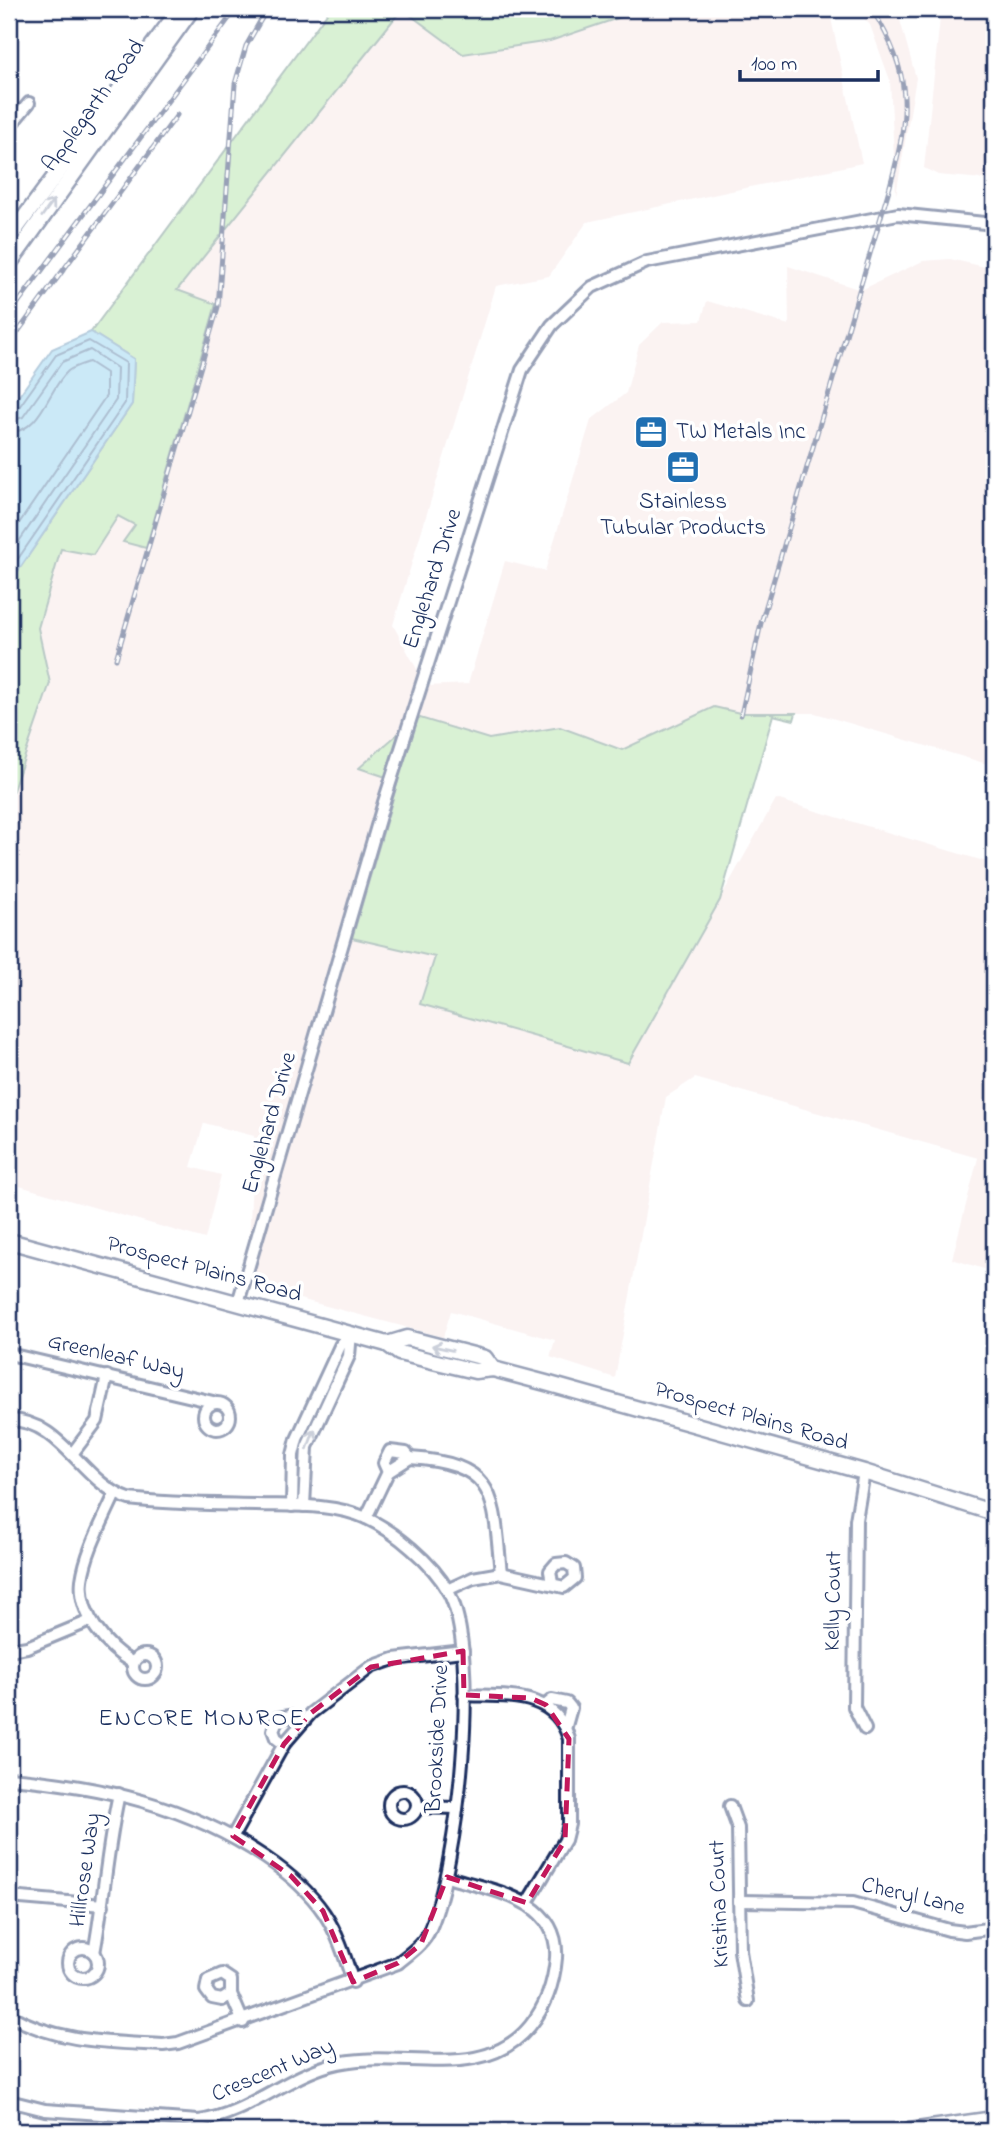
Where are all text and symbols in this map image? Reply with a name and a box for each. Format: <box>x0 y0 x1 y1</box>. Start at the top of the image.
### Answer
street label: Applegarth Road <box>35 33 154 180</box>
scale bar <box>740 38 879 82</box>
text: 100 m <box>751 50 797 80</box>
one-way arrow <box>41 199 56 218</box>
office icon: TW Metals Inc <box>632 413 670 451</box>
place label: TW Metals Inc <box>676 416 806 449</box>
office icon: Stainless Tubular Products <box>664 448 702 486</box>
place label: Stainless Tubular Products <box>600 486 766 545</box>
street label: Englehard Drive <box>395 504 472 654</box>
street label: Englehard Drive <box>234 1048 307 1198</box>
street label: Prospect Plains Road <box>103 1228 305 1312</box>
street label: Greenleaf Way <box>44 1325 188 1391</box>
one-way arrow <box>431 1341 454 1354</box>
street label: Prospect Plains Road <box>650 1374 852 1461</box>
one-way arrow <box>306 1429 318 1451</box>
street label: Kelly Court <box>817 1550 853 1651</box>
street label: Brookside Drive <box>418 1663 458 1815</box>
district label: ENCORE MONROE <box>98 1702 306 1737</box>
street label: Hillrose Way <box>62 1811 112 1930</box>
street label: Kristina Court <box>701 1839 739 1969</box>
street label: Cheryl Lane <box>857 1869 969 1927</box>
street label: Crescent Way <box>207 2030 340 2113</box>

